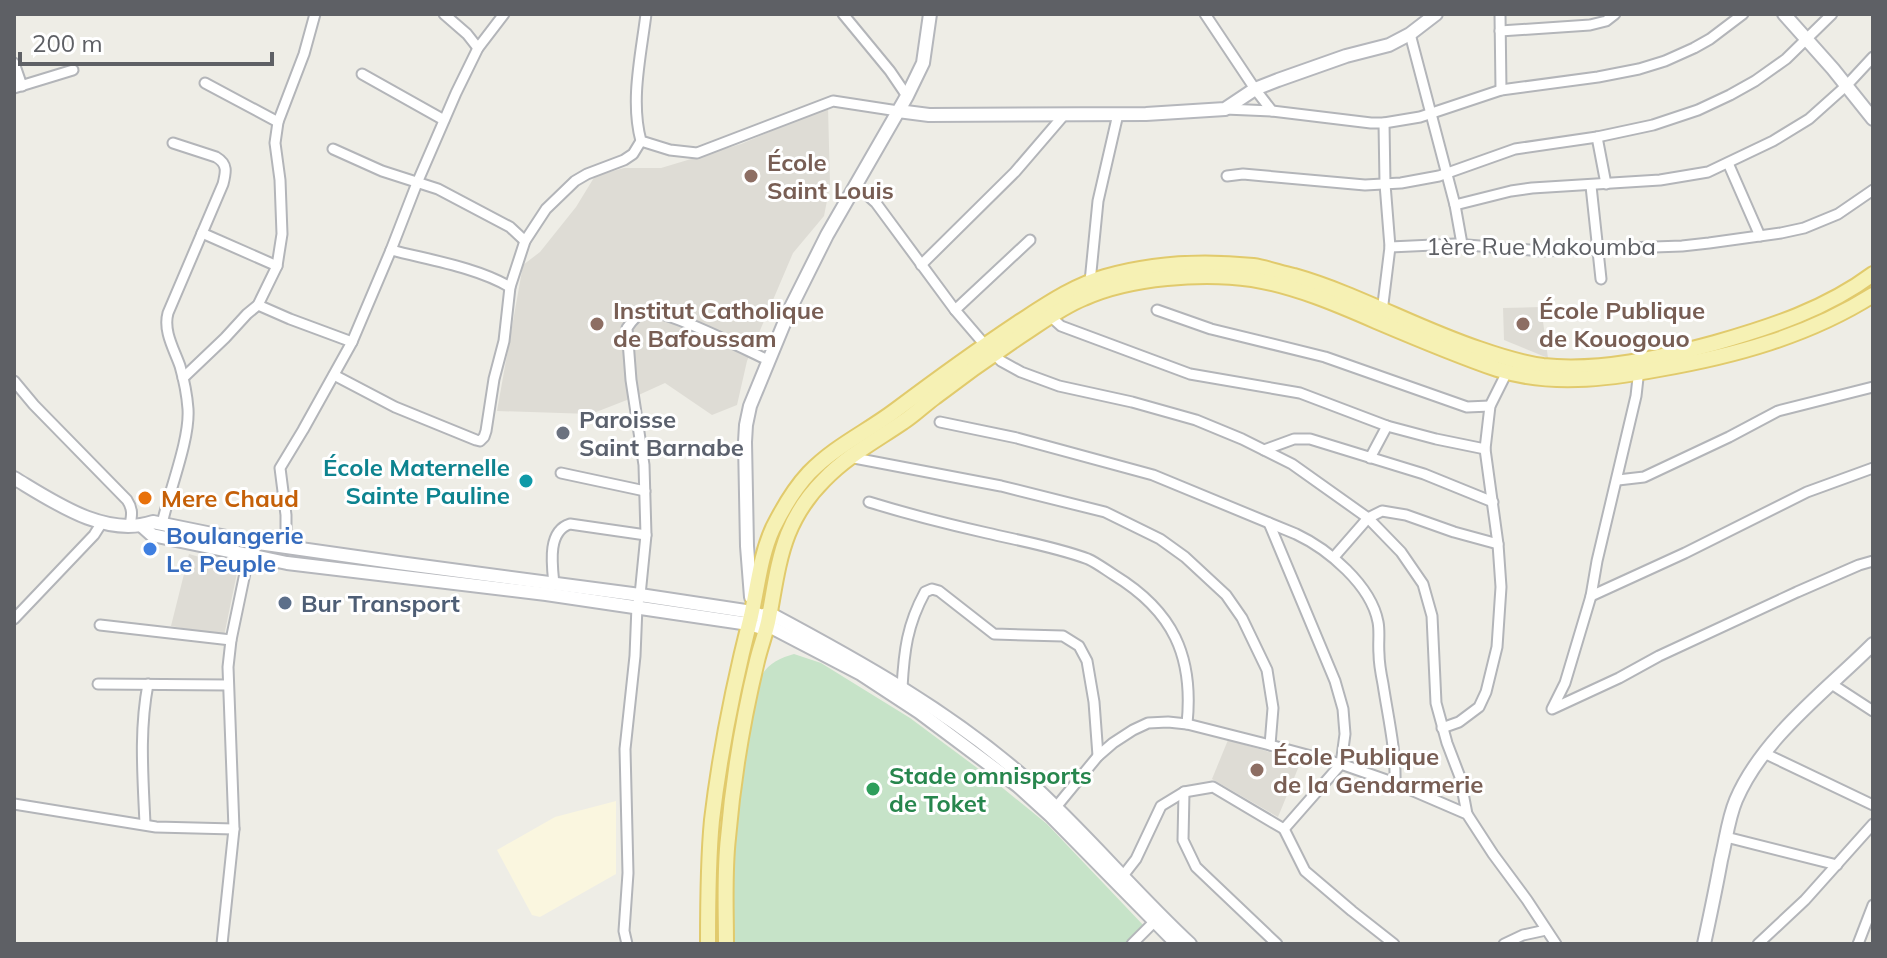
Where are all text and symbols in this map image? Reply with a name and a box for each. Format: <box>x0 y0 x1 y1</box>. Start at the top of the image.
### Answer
scale bar <box>20 16 272 66</box>
text: 200 m <box>32 28 103 58</box>
place label: École Saint Louis <box>767 147 894 205</box>
marker: École Saint Louis <box>742 167 760 185</box>
street label: 1ère Rue Makoumba <box>1426 231 1656 261</box>
place label: Institut Catholique de Bafoussam <box>613 295 824 353</box>
place label: École Publique de Kouogouo <box>1539 295 1705 353</box>
marker: Institut Catholique de Bafoussam <box>588 315 606 333</box>
marker: École Publique de Kouogouo <box>1514 315 1532 333</box>
place label: Paroisse Saint Barnabe <box>579 404 744 462</box>
marker: Paroisse Saint Barnabe <box>554 424 572 442</box>
place label: École Maternelle Sainte Pauline <box>323 452 510 510</box>
marker: École Maternelle Sainte Pauline <box>517 472 535 490</box>
place label: Mere Chaud <box>161 483 299 513</box>
marker: Mere Chaud <box>136 489 154 507</box>
place label: Boulangerie Le Peuple <box>166 520 304 578</box>
marker: Boulangerie Le Peuple <box>141 540 159 558</box>
place label: Bur Transport <box>301 588 460 618</box>
marker: Bur Transport <box>276 594 294 612</box>
place label: École Publique de la Gendarmerie <box>1273 741 1483 799</box>
place label: Stade omnisports de Toket <box>889 760 1092 818</box>
marker: École Publique de la Gendarmerie <box>1248 761 1266 779</box>
marker: Stade omnisports de Toket <box>864 780 882 798</box>

